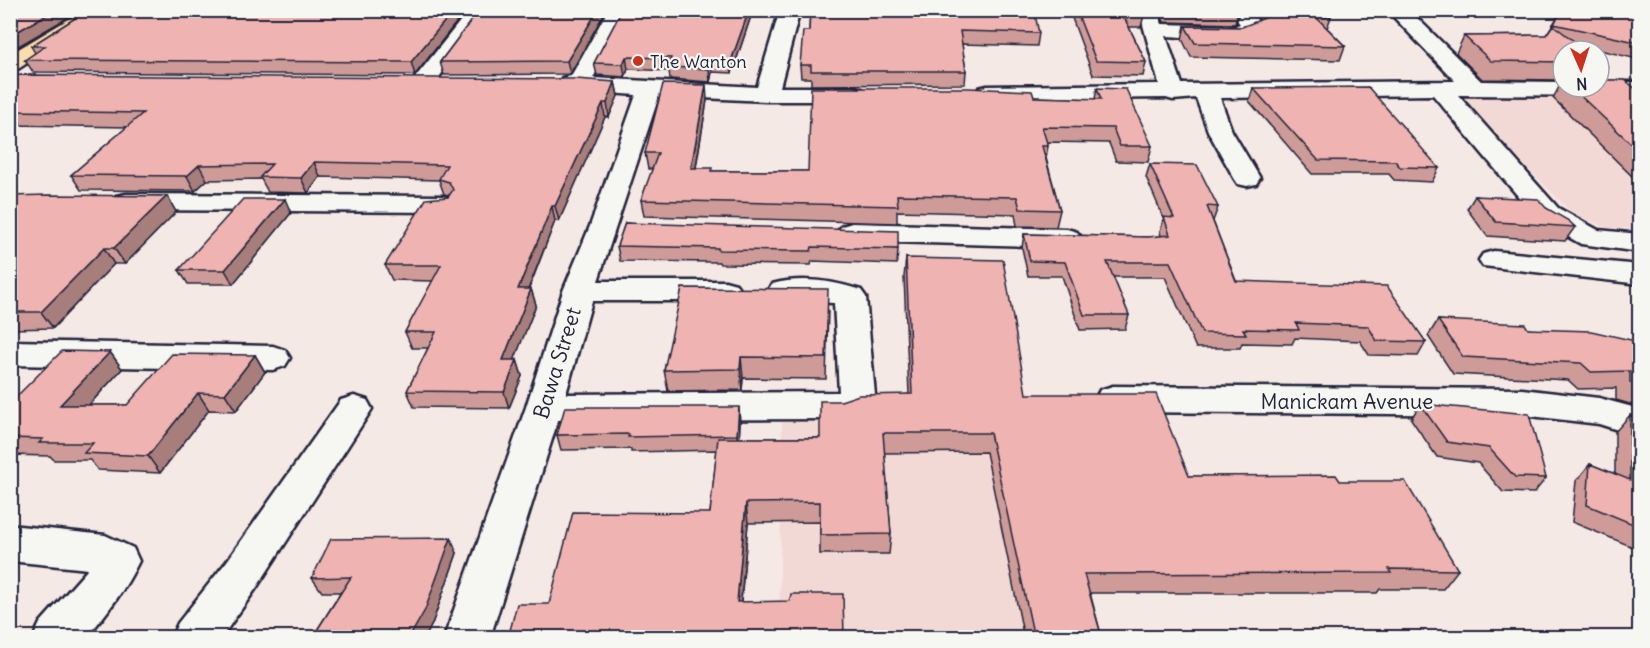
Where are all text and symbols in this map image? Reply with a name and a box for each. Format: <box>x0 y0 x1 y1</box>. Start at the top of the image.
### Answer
north arrow <box>1551 39 1611 99</box>
place label: The Wanton <box>650 50 747 73</box>
marker: The Wanton <box>631 54 645 68</box>
text: N <box>1576 74 1588 94</box>
street label: Bawa Street <box>527 304 587 422</box>
street label: Manickam Avenue <box>1261 388 1433 415</box>

